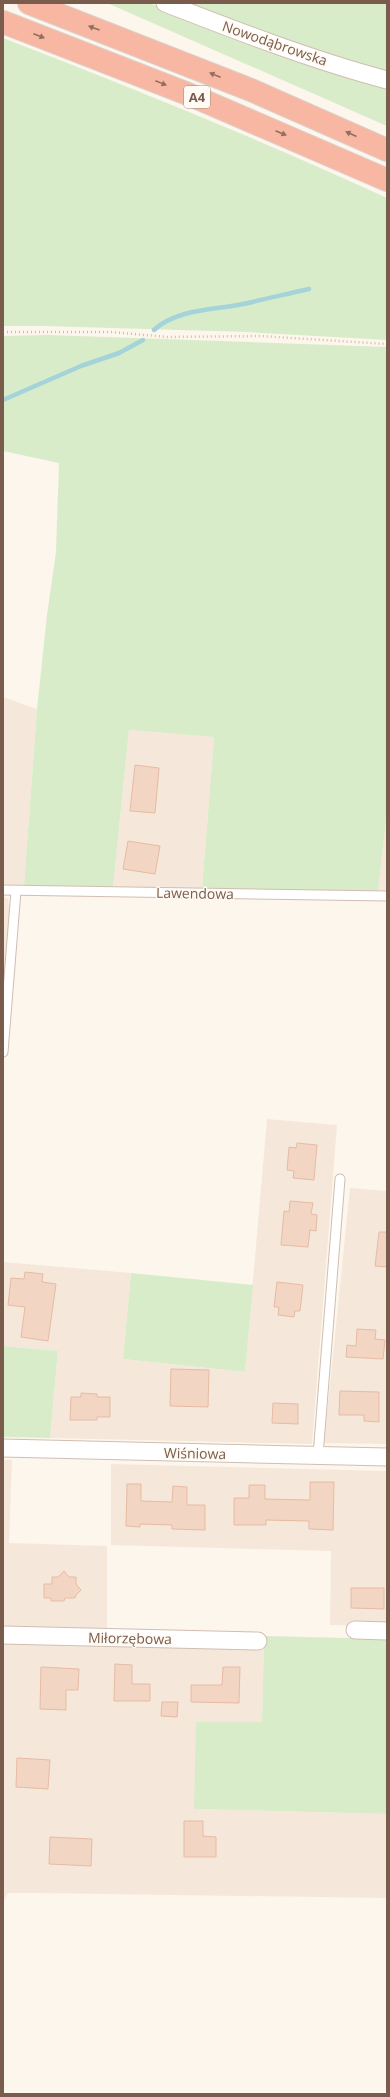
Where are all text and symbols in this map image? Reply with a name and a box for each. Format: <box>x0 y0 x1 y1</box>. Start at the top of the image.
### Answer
street label: Nowodąbrowska <box>220 16 330 70</box>
one-way arrow <box>87 24 99 30</box>
one-way arrow <box>34 33 46 39</box>
one-way arrow <box>209 72 220 78</box>
one-way arrow <box>155 80 167 86</box>
road number: A4 <box>184 86 210 108</box>
one-way arrow <box>275 130 287 136</box>
one-way arrow <box>345 130 357 136</box>
street label: Lawendowa <box>156 883 234 903</box>
street label: Wiśniowa <box>164 1443 226 1463</box>
street label: Miłorzębowa <box>88 1628 172 1648</box>

